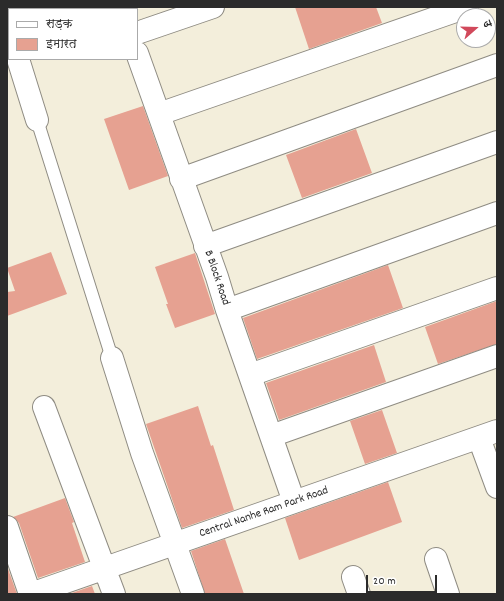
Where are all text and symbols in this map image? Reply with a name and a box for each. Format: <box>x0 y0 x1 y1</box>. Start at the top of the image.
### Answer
legend <box>8 8 138 60</box>
north arrow <box>456 8 496 48</box>
text: सड़क <box>46 16 73 33</box>
text: उ <box>478 19 495 30</box>
text: इमारत <box>46 36 76 53</box>
street label: B Block Road <box>200 249 232 307</box>
street label: Central Nanhe Ram Park Road <box>198 484 330 542</box>
scale bar <box>368 567 439 593</box>
text: 20 m <box>373 573 396 590</box>

